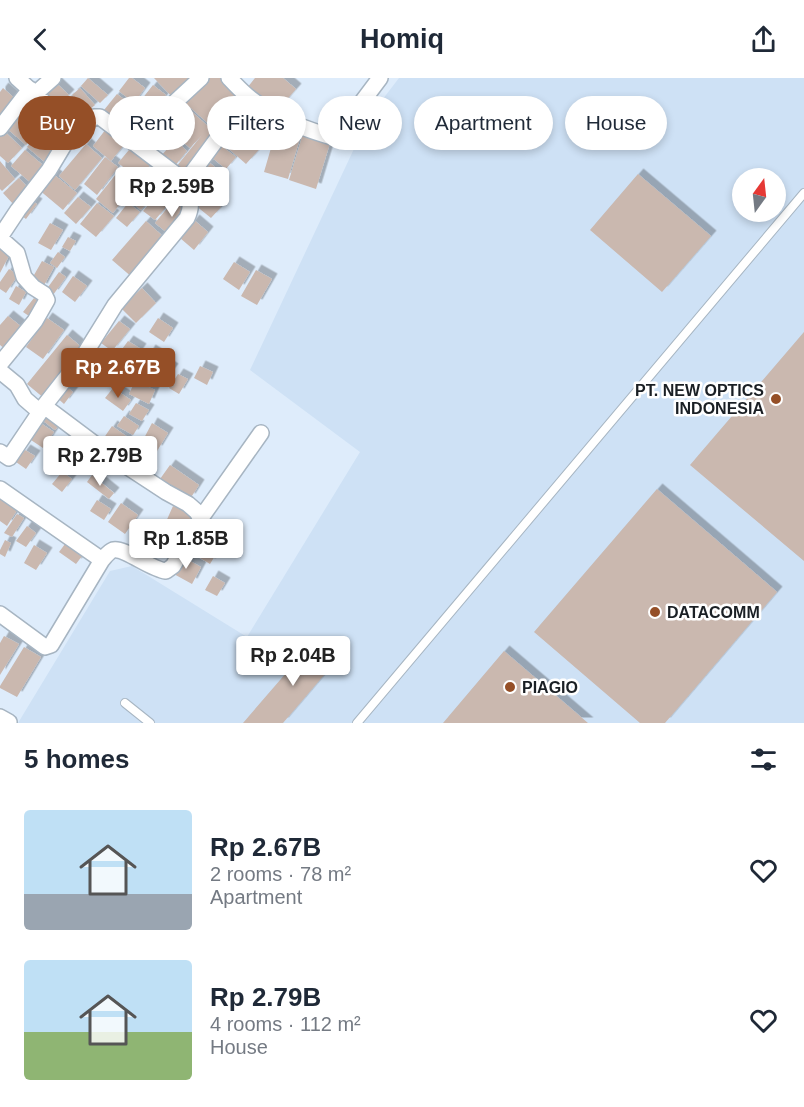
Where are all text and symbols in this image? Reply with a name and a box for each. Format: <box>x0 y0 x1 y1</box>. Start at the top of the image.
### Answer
icon: back <box>24 23 57 56</box>
icon: share <box>747 23 780 56</box>
text: Homiq <box>360 24 444 54</box>
chip: Buy <box>18 96 96 150</box>
chip: Rent <box>108 96 195 150</box>
chip: Filters <box>207 96 306 150</box>
chip: New <box>318 96 402 150</box>
chip: Apartment <box>414 96 553 150</box>
chip: House <box>565 96 667 150</box>
pin: Rp 2.59B <box>110 167 234 218</box>
north arrow <box>732 168 786 222</box>
map controls <box>732 168 786 222</box>
text: Rp 2.59B <box>129 175 215 197</box>
pin: Rp 2.67B <box>56 348 180 399</box>
text: Rp 2.67B <box>75 356 161 378</box>
place label: PT. NEW OPTICS INDONESIA <box>635 382 764 417</box>
marker: PT. NEW OPTICS INDONESIA <box>769 392 783 406</box>
pin: Rp 2.79B <box>38 436 162 487</box>
text: Rp 2.79B <box>57 444 143 466</box>
pin: Rp 1.85B <box>124 519 248 570</box>
text: Rp 1.85B <box>143 527 229 549</box>
place label: DATACOMM <box>667 604 760 621</box>
marker: DATACOMM <box>648 605 662 619</box>
pin: Rp 2.04B <box>231 636 355 687</box>
text: Rp 2.04B <box>250 644 336 666</box>
place label: PIAGIO <box>522 679 578 696</box>
marker: PIAGIO <box>503 680 517 694</box>
icon: filters <box>747 743 780 776</box>
text: 5 homes <box>24 744 130 774</box>
text: Rp 2.67B <box>210 832 321 862</box>
icon: home <box>72 834 144 906</box>
icon: heart <box>747 854 780 887</box>
text: 2 rooms · 78 m² <box>210 863 351 885</box>
text: Apartment <box>210 886 302 908</box>
text: Rp 2.79B <box>210 982 321 1012</box>
icon: home <box>72 984 144 1056</box>
icon: heart <box>747 1004 780 1037</box>
text: 4 rooms · 112 m² <box>210 1013 361 1035</box>
text: House <box>210 1036 268 1058</box>

